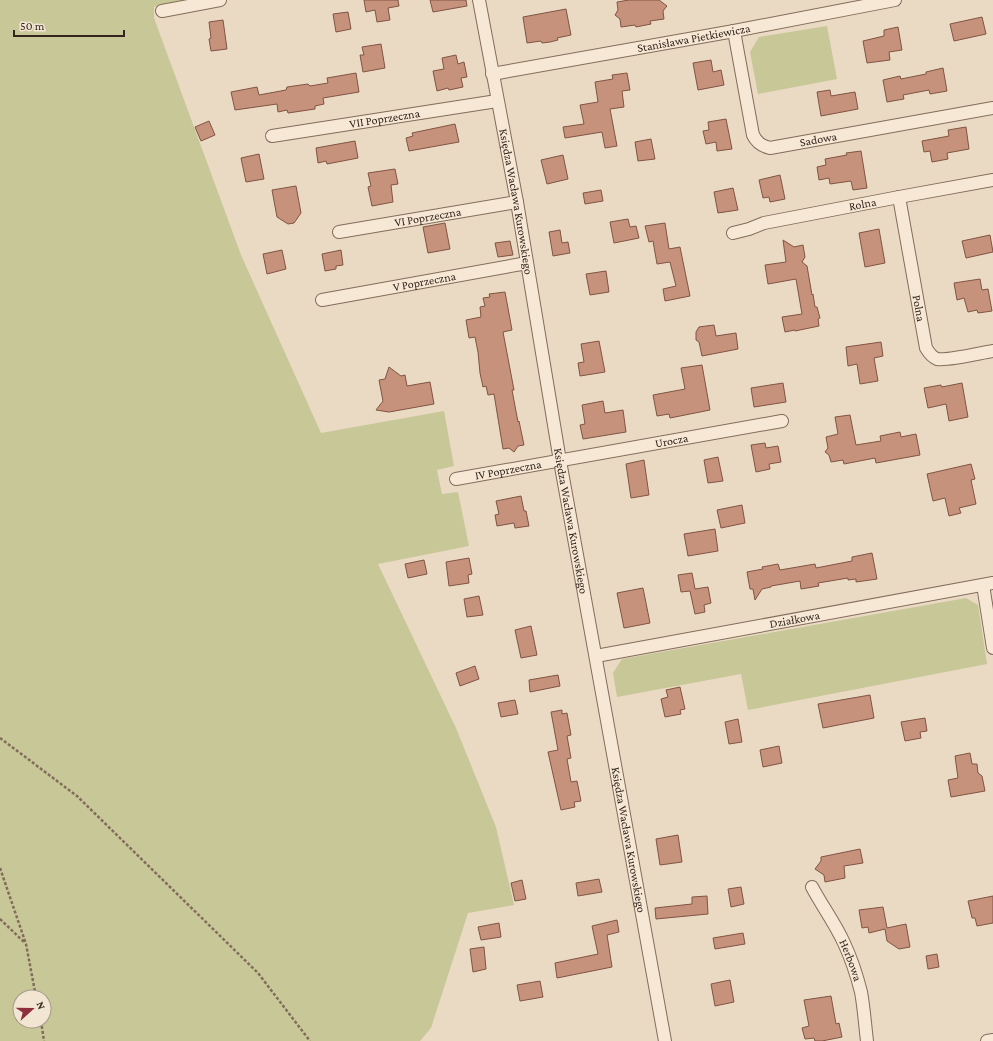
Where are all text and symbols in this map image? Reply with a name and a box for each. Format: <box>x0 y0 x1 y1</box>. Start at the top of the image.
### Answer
scale bar <box>14 12 124 38</box>
text: 50 m <box>20 19 45 33</box>
street label: Stanisława Pietkiewicza <box>636 21 752 55</box>
street label: VII Poprzeczna <box>348 106 421 131</box>
street label: Księdza Wacława Kurowskiego <box>496 128 536 276</box>
street label: Sadowa <box>798 129 839 150</box>
street label: Rolna <box>848 194 878 214</box>
street label: VI Poprzeczna <box>393 204 463 230</box>
street label: V Poprzeczna <box>392 269 457 294</box>
street label: Polna <box>910 294 928 323</box>
street label: Urocza <box>654 431 690 450</box>
street label: Księdza Wacława Kurowskiego <box>551 447 591 595</box>
street label: IV Poprzeczna <box>474 457 543 483</box>
street label: Działkowa <box>768 608 821 631</box>
street label: Księdza Wacława Kurowskiego <box>609 766 649 914</box>
street label: Herbowa <box>836 937 865 983</box>
north arrow <box>12 989 52 1029</box>
text: N <box>34 1000 48 1012</box>

